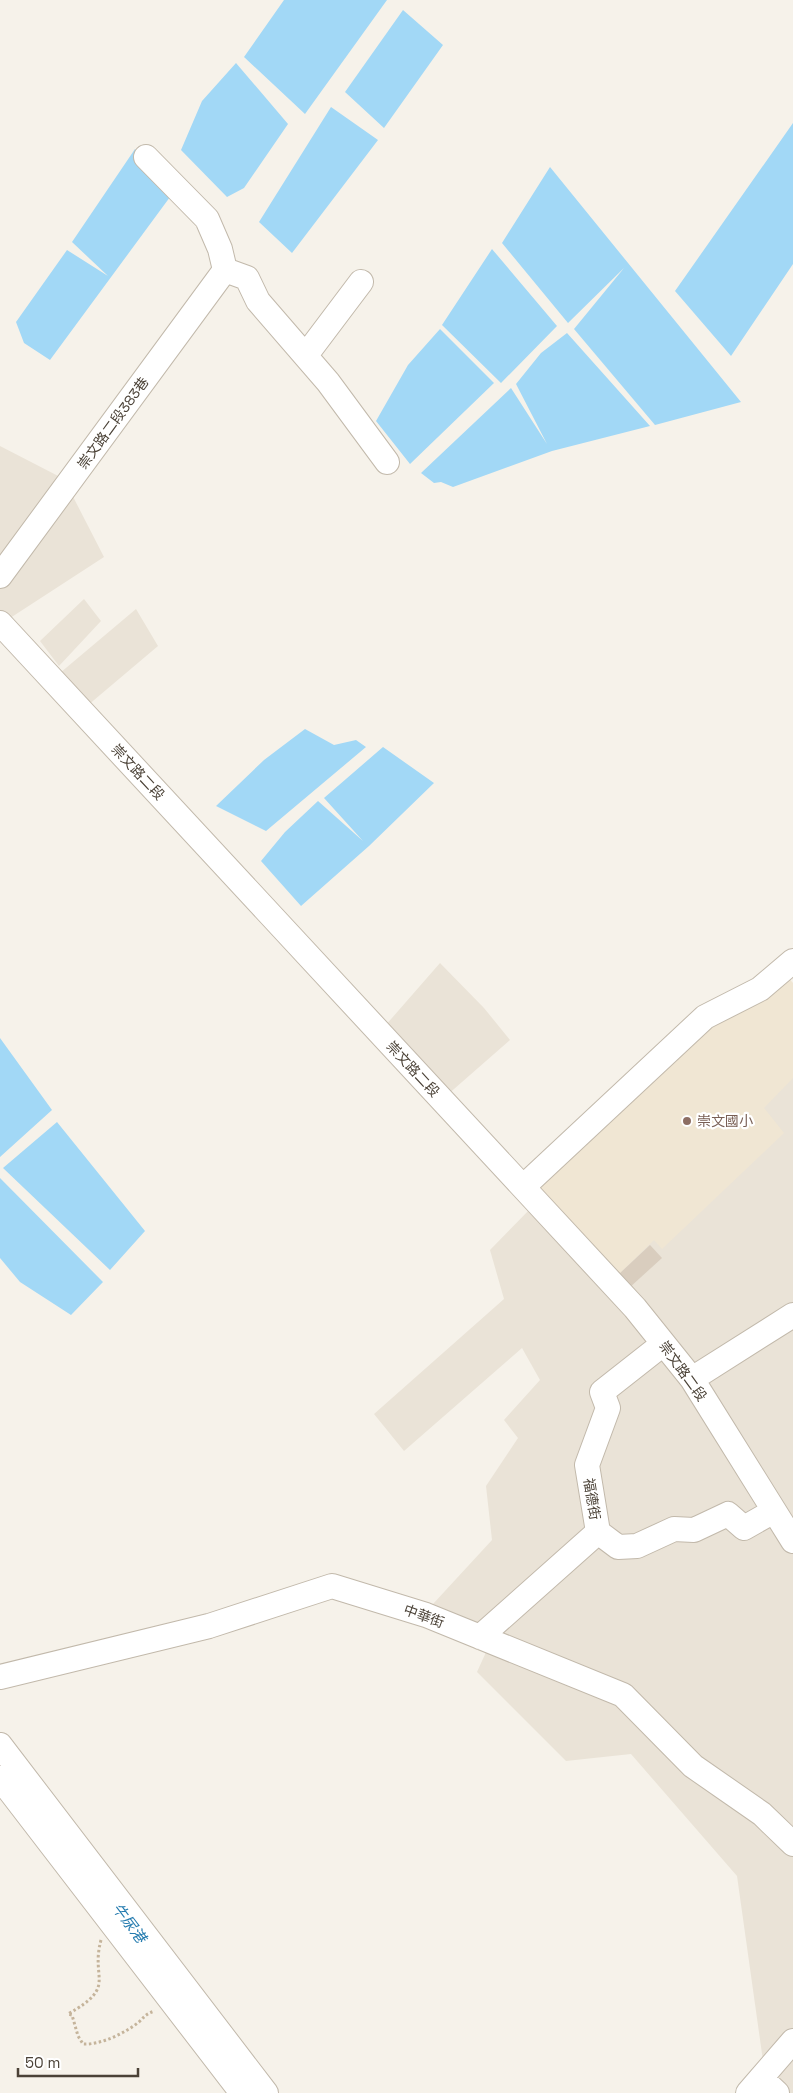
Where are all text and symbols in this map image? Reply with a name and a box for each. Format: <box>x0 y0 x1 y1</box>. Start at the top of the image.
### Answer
street label: 崇文路二段383巷 <box>73 373 153 473</box>
street label: 崇文路二段 <box>108 740 168 804</box>
street label: 崇文路二段 <box>383 1037 443 1101</box>
place label: 崇文國小 <box>697 1112 753 1130</box>
marker: 崇文國小 <box>681 1115 693 1127</box>
street label: 崇文路二段 <box>655 1337 711 1405</box>
street label: 福德街 <box>580 1477 604 1521</box>
street label: 中華街 <box>401 1600 447 1632</box>
water label: 牛尿港 <box>108 1899 152 1948</box>
scale bar <box>18 2046 138 2078</box>
text: 50 m <box>25 2053 60 2072</box>

